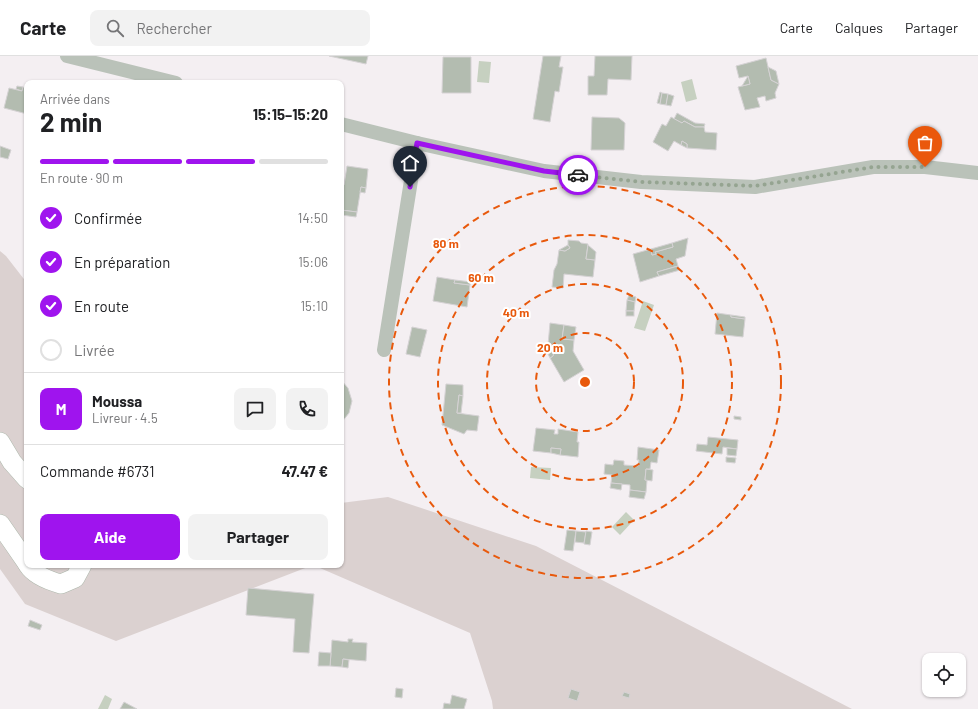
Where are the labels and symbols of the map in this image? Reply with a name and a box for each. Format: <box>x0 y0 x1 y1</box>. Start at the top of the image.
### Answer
pin <box>908 126 942 167</box>
pin <box>393 146 427 187</box>
courier <box>558 155 598 195</box>
text: 80 m <box>433 236 459 250</box>
text: 60 m <box>468 270 494 284</box>
text: 40 m <box>503 305 529 319</box>
text: 20 m <box>537 340 563 354</box>
centre of rings <box>578 375 592 389</box>

